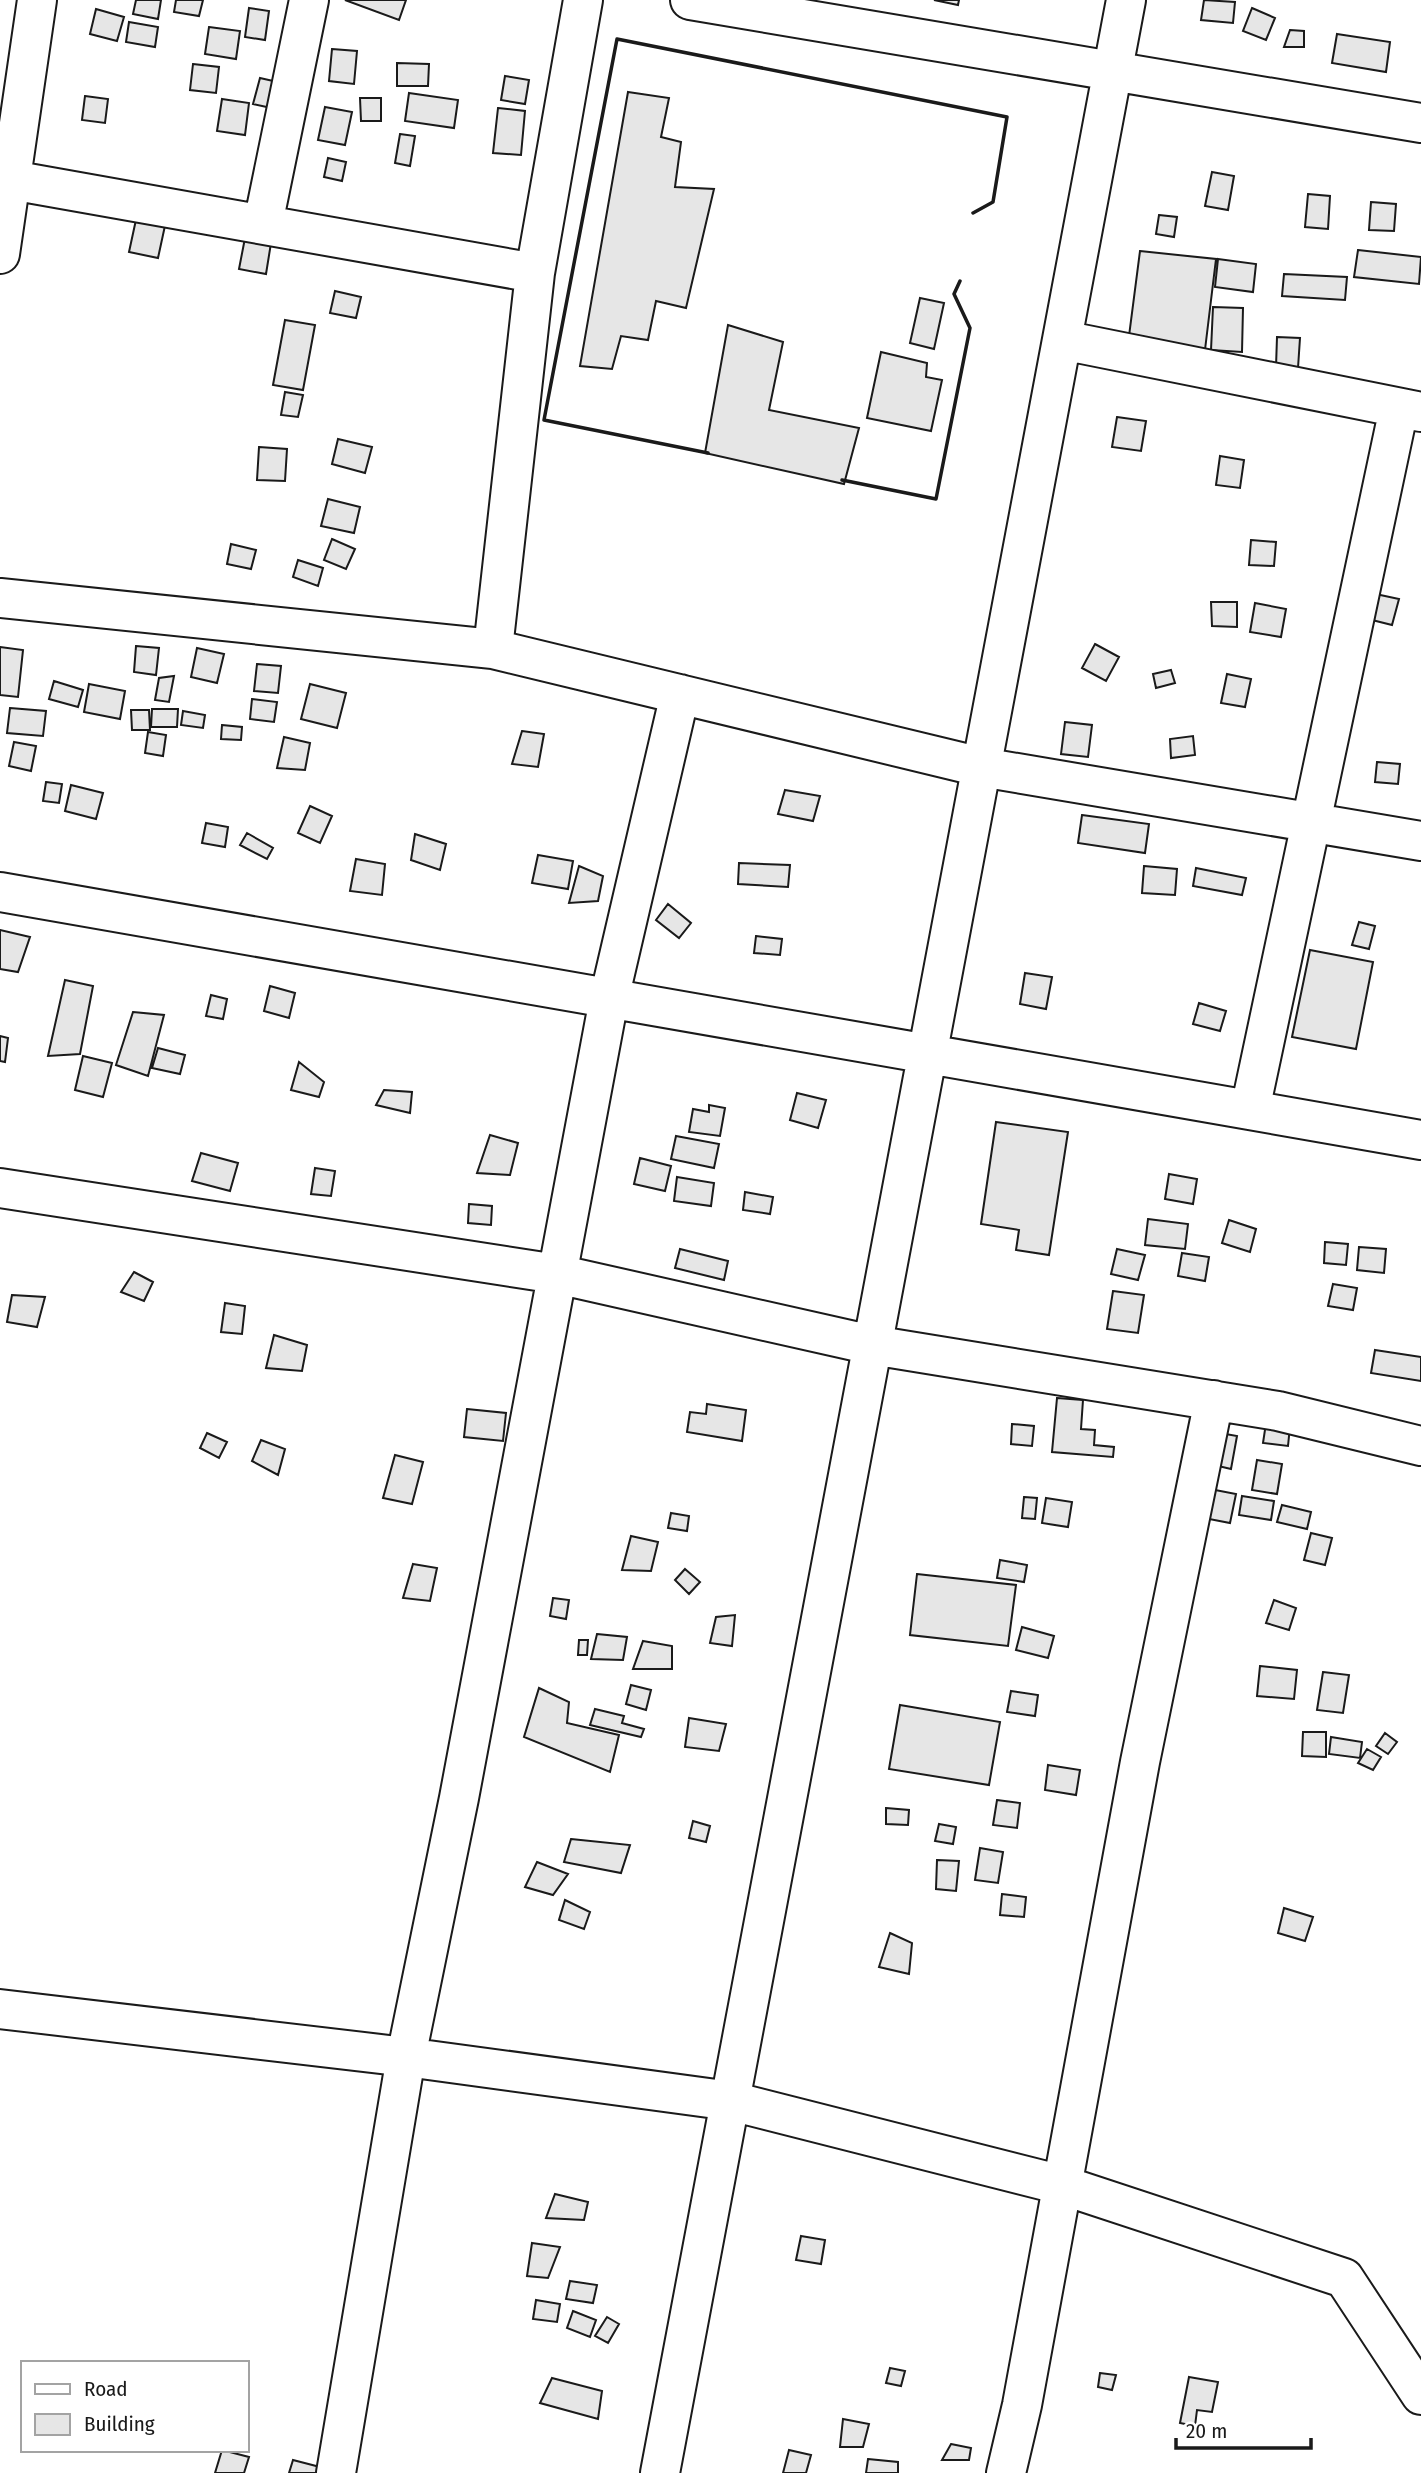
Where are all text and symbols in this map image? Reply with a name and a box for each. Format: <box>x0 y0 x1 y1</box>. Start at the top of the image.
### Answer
legend <box>21 2361 248 2452</box>
text: Road <box>84 2376 128 2402</box>
scale bar <box>1176 2406 1311 2450</box>
text: Building <box>84 2411 155 2437</box>
text: 20 m <box>1186 2418 1227 2444</box>

